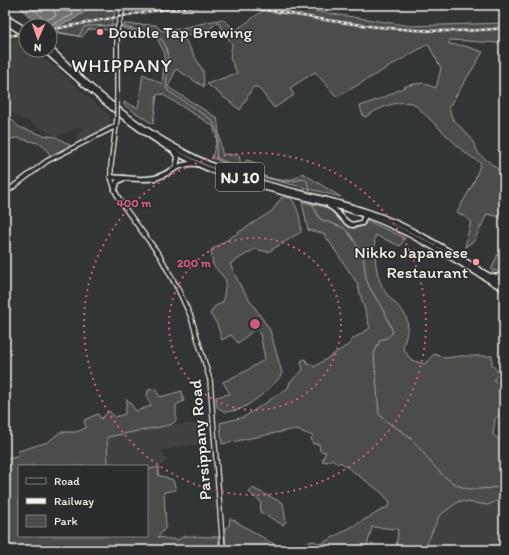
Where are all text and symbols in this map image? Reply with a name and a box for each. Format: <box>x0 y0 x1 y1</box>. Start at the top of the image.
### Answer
north arrow <box>18 18 58 58</box>
place label: Double Tap Brewing <box>108 22 253 42</box>
marker: Double Tap Brewing <box>95 27 105 37</box>
text: N <box>34 41 42 54</box>
district label: WHIPPANY <box>71 54 173 77</box>
road number: NJ 10 <box>216 163 264 191</box>
text: 400 m <box>117 196 152 210</box>
place label: Nikko Japanese Restaurant <box>354 242 469 282</box>
text: 200 m <box>177 256 212 270</box>
marker: Nikko Japanese Restaurant <box>471 257 481 267</box>
centre of rings <box>248 317 262 331</box>
street label: Parsippany Road <box>185 378 215 501</box>
legend <box>18 465 148 537</box>
text: Road <box>54 474 80 488</box>
text: Railway <box>54 494 94 508</box>
text: Park <box>54 514 78 528</box>

